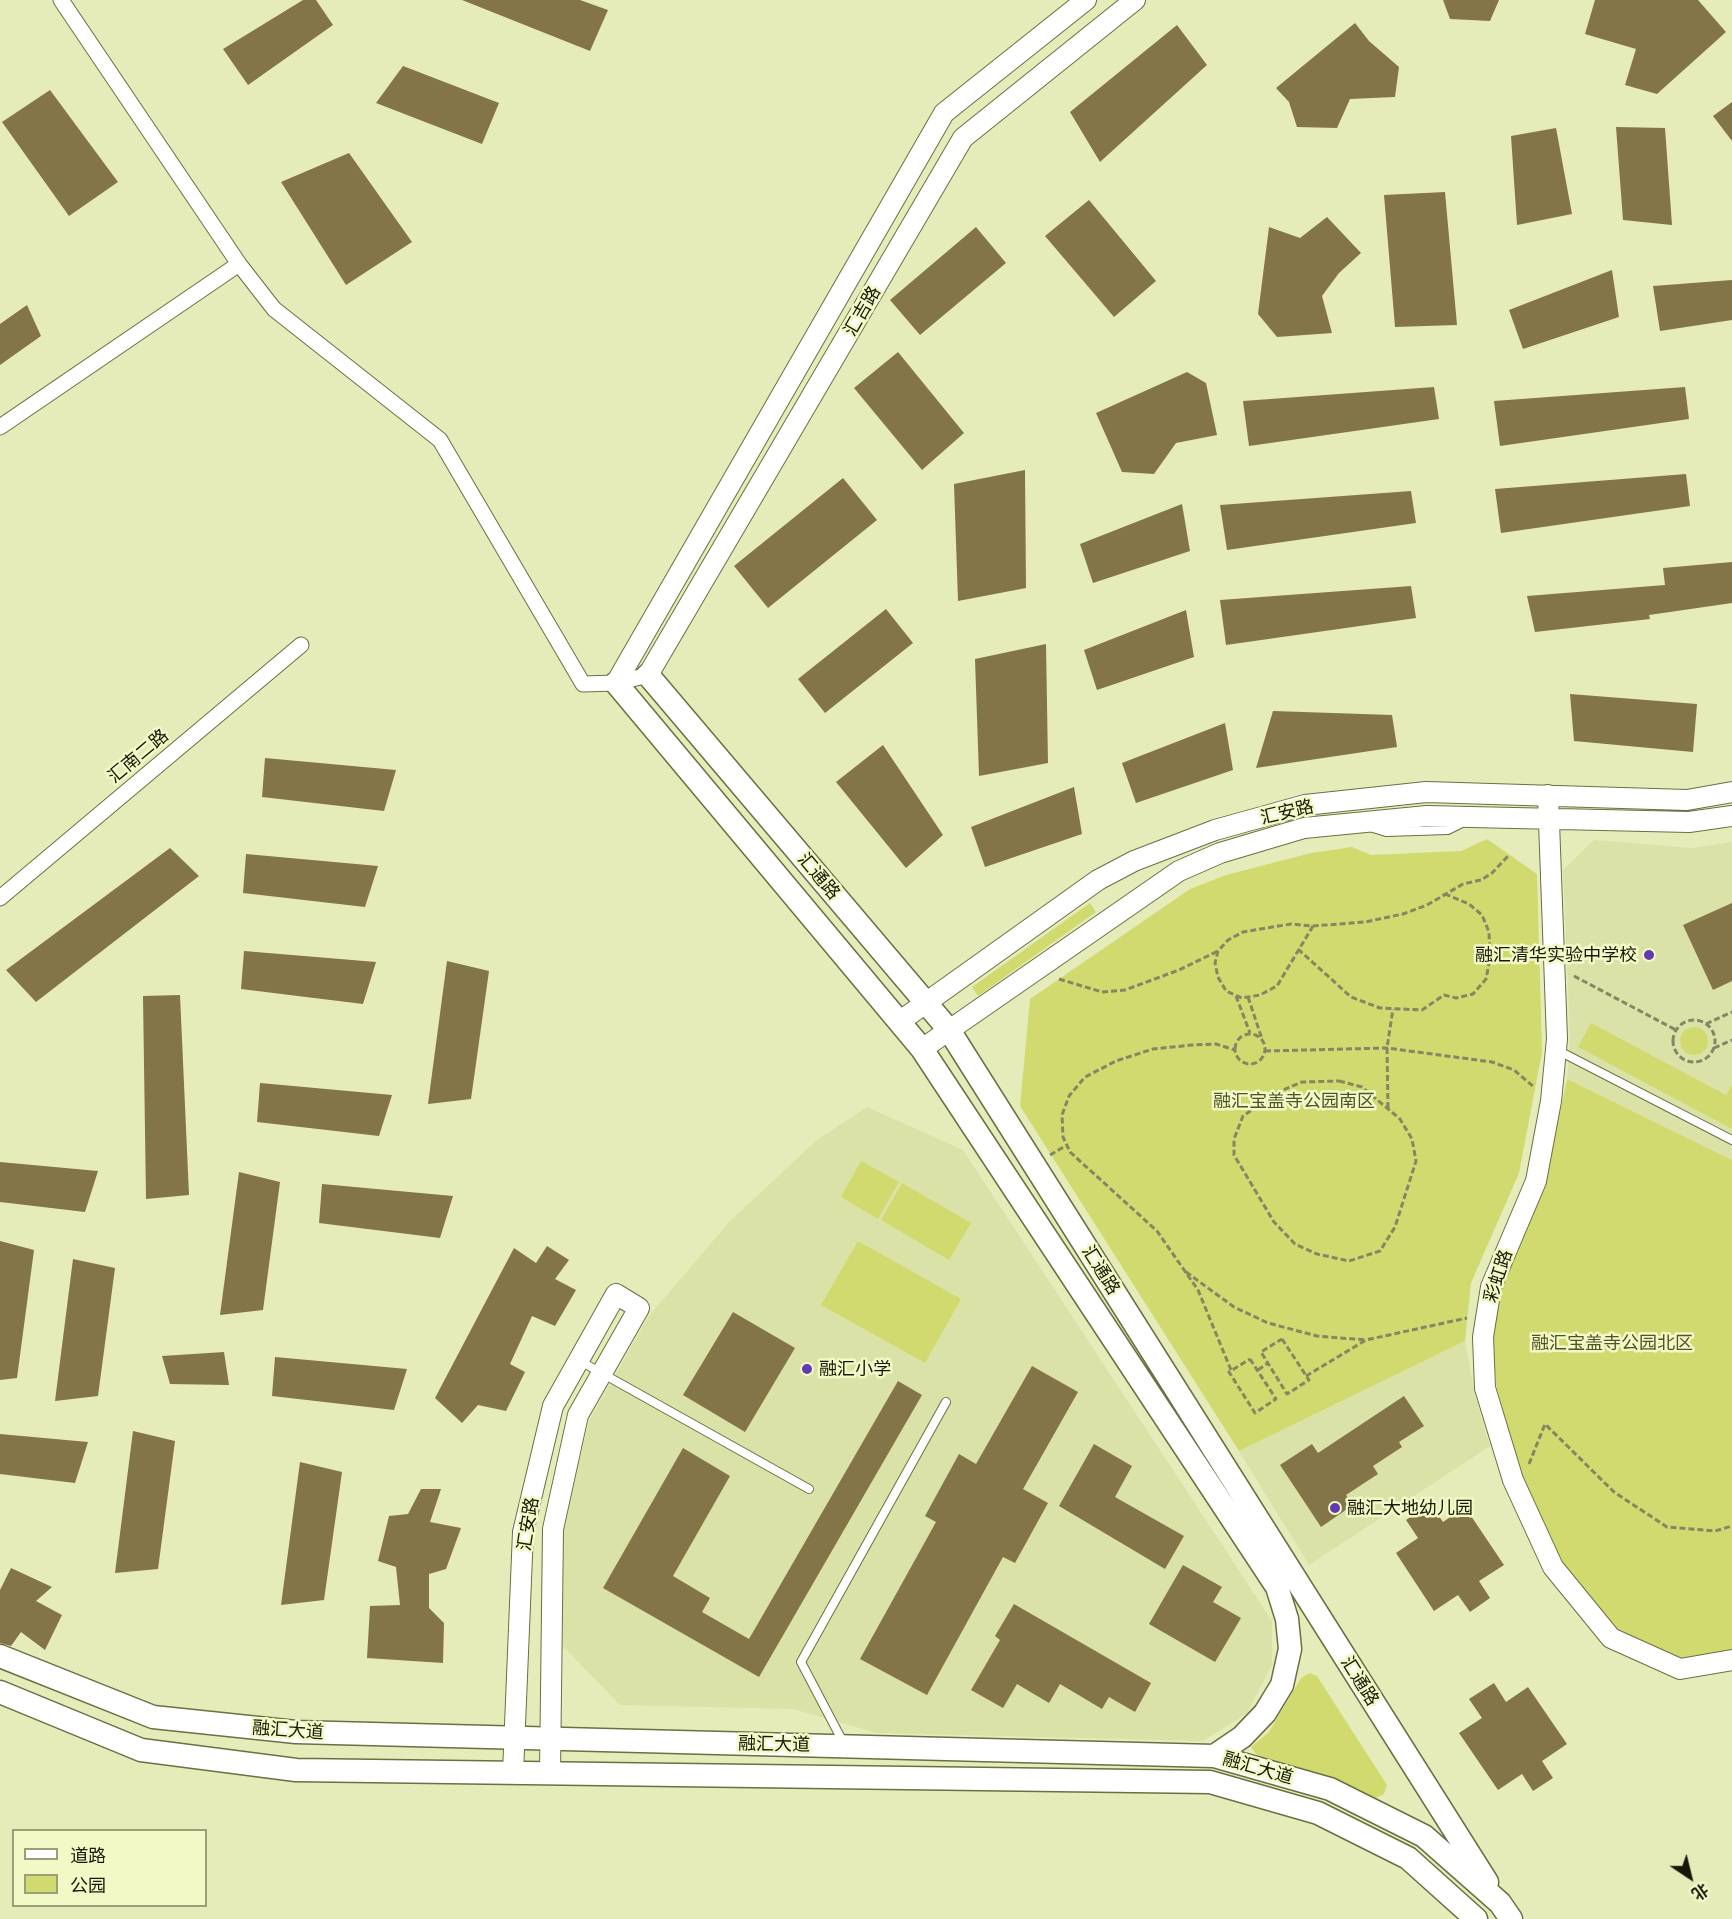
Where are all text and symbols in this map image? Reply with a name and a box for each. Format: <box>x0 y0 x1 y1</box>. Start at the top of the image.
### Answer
street label: 汇吉路 <box>839 282 885 340</box>
street label: 汇南二路 <box>103 725 173 787</box>
street label: 汇安路 <box>1258 795 1316 829</box>
street label: 汇通路 <box>793 848 845 904</box>
place label: 融汇清华实验中学校 <box>1475 944 1637 966</box>
marker: 融汇清华实验中学校 <box>1642 948 1656 962</box>
park label: 融汇宝盖寺公园南区 <box>1213 1090 1375 1112</box>
street label: 汇通路 <box>1078 1241 1124 1299</box>
street label: 彩虹路 <box>1479 1247 1517 1305</box>
park label: 融汇宝盖寺公园北区 <box>1531 1332 1693 1354</box>
place label: 融汇小学 <box>819 1358 891 1380</box>
marker: 融汇小学 <box>800 1362 814 1376</box>
street label: 汇安路 <box>513 1496 543 1552</box>
place label: 融汇大地幼儿园 <box>1347 1497 1473 1519</box>
marker: 融汇大地幼儿园 <box>1328 1501 1342 1515</box>
street label: 汇通路 <box>1337 1652 1383 1710</box>
street label: 融汇大道 <box>251 1717 325 1743</box>
street label: 融汇大道 <box>738 1733 810 1755</box>
street label: 融汇大道 <box>1220 1748 1296 1788</box>
legend <box>12 1829 207 1907</box>
text: 道路 <box>70 1844 106 1866</box>
north arrow <box>1660 1847 1720 1907</box>
text: 公园 <box>70 1874 106 1896</box>
text: 北 <box>1689 1880 1713 1905</box>

